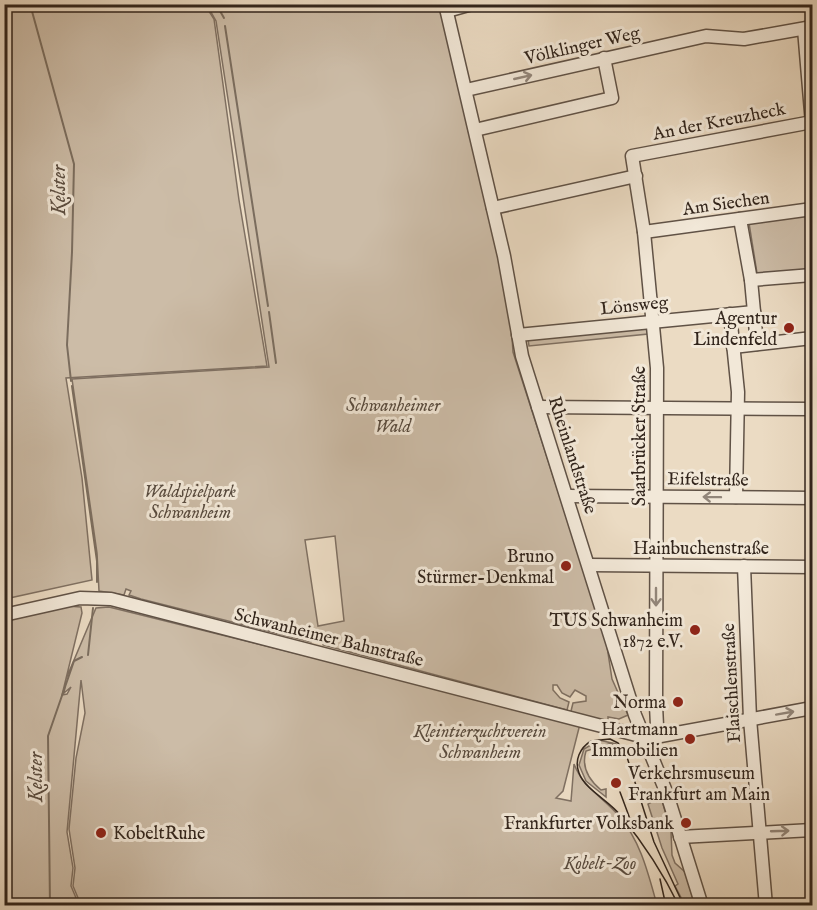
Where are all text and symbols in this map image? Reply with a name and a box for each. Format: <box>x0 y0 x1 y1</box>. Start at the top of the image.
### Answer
street label: Völklinger Weg <box>521 22 643 71</box>
one-way arrow <box>513 70 532 82</box>
street label: An der Kreuzheck <box>650 98 788 147</box>
water label: Kelster <box>47 164 72 216</box>
street label: Am Siechen <box>680 187 771 222</box>
street label: Lönsweg <box>599 291 670 321</box>
place label: Agentur Lindenfeld <box>693 308 777 352</box>
marker: Agentur Lindenfeld <box>782 321 796 335</box>
street label: Saarbrücker Straße <box>629 366 652 506</box>
street label: Rheinlandstraße <box>542 394 601 517</box>
park label: Schwanheimer Wald <box>346 395 441 439</box>
street label: Eifelstraße <box>667 468 749 493</box>
park label: Waldspielpark Schwanheim <box>144 481 236 525</box>
one-way arrow <box>703 491 723 503</box>
street label: Hainbuchenstraße <box>633 538 769 561</box>
place label: Bruno Stürmer-Denkmal <box>417 546 554 590</box>
marker: Bruno Stürmer-Denkmal <box>559 559 573 573</box>
one-way arrow <box>650 586 662 606</box>
street label: Schwanheimer Bahnstraße <box>232 604 426 673</box>
place label: TUS Schwanheim 1872 e.V. <box>550 610 683 654</box>
marker: TUS Schwanheim 1872 e.V. <box>688 623 702 637</box>
street label: Flaischlenstraße <box>718 623 747 743</box>
place label: Norma <box>613 692 666 715</box>
marker: Norma <box>671 695 685 709</box>
one-way arrow <box>774 707 794 718</box>
place label: Hartmann Immobilien <box>591 719 678 763</box>
park label: Kleintierzuchtverein Schwanheim <box>413 721 546 765</box>
marker: Hartmann Immobilien <box>683 732 697 746</box>
water label: Kelster <box>24 751 49 803</box>
place label: Verkehrsmuseum Frankfurt am Main <box>627 763 771 807</box>
marker: Verkehrsmuseum Frankfurt am Main <box>609 776 623 790</box>
place label: Frankfurter Volksbank <box>504 813 674 836</box>
marker: Frankfurter Volksbank <box>679 816 693 830</box>
place label: KobeltRuhe <box>113 823 205 846</box>
marker: KobeltRuhe <box>94 826 108 840</box>
one-way arrow <box>770 826 790 837</box>
park label: Kobelt-Zoo <box>563 853 636 876</box>

